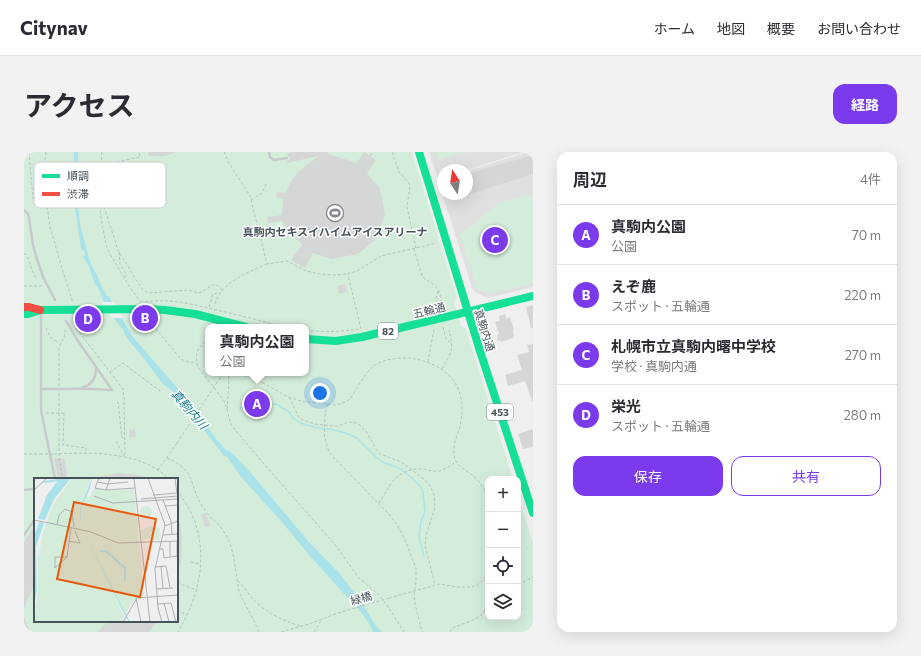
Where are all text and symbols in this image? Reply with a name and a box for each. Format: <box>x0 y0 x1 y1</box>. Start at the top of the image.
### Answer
text: Citynav <box>20 16 88 39</box>
text: ホーム <box>653 20 695 37</box>
text: 地図 <box>717 20 745 37</box>
text: 概要 <box>767 20 795 37</box>
text: お問い合わせ <box>817 20 901 37</box>
button: 経路 <box>833 84 897 124</box>
text: アクセス <box>24 88 135 122</box>
legend <box>34 162 166 208</box>
north arrow <box>437 164 473 200</box>
text: 順調 <box>67 169 89 182</box>
text: 周辺 <box>573 169 607 190</box>
text: 4件 <box>860 171 881 187</box>
text: 渋滞 <box>67 187 89 200</box>
sports icon: 真駒内セキスイハイムアイスアリーナ <box>325 203 345 223</box>
text: 真駒内公園 <box>611 217 686 235</box>
place label: 真駒内セキスイハイムアイスアリーナ <box>242 225 428 238</box>
pin: C <box>482 225 508 255</box>
text: A <box>581 227 591 243</box>
text: 70 m <box>852 227 881 243</box>
text: 公園 <box>611 238 637 254</box>
text: えぞ鹿 <box>611 277 656 295</box>
text: B <box>582 287 590 303</box>
text: 220 m <box>844 287 881 303</box>
text: スポット · 五輪通 <box>611 298 710 314</box>
street label: 五輪通 <box>411 300 447 320</box>
pin: B <box>132 303 158 333</box>
pin: D <box>75 304 101 334</box>
street label: 真駒内通 <box>472 307 498 353</box>
road number: 82 <box>378 323 398 339</box>
popup <box>205 324 309 376</box>
text: 真駒内公園 <box>219 332 295 350</box>
text: 札幌市立真駒内曙中学校 <box>611 337 776 355</box>
text: C <box>582 347 590 363</box>
text: 270 m <box>845 347 881 363</box>
text: 公園 <box>219 353 246 369</box>
text: 学校 · 真駒内通 <box>611 358 697 374</box>
your location <box>310 383 330 403</box>
water label: 真駒内川 <box>169 386 212 433</box>
pin: A <box>244 389 270 419</box>
text: 栄光 <box>611 397 641 415</box>
road number: 453 <box>487 404 513 420</box>
text: D <box>581 407 591 423</box>
text: 280 m <box>844 407 881 423</box>
text: スポット · 五輪通 <box>611 418 710 434</box>
button: 保存 <box>573 456 723 496</box>
button: 共有 <box>731 456 881 496</box>
map controls <box>485 476 521 620</box>
button: + <box>485 476 521 512</box>
inset map <box>34 478 178 622</box>
button: − <box>485 512 521 548</box>
button: locate <box>485 548 521 584</box>
button: layers <box>485 584 521 620</box>
street label: 緑橋 <box>349 589 373 607</box>

